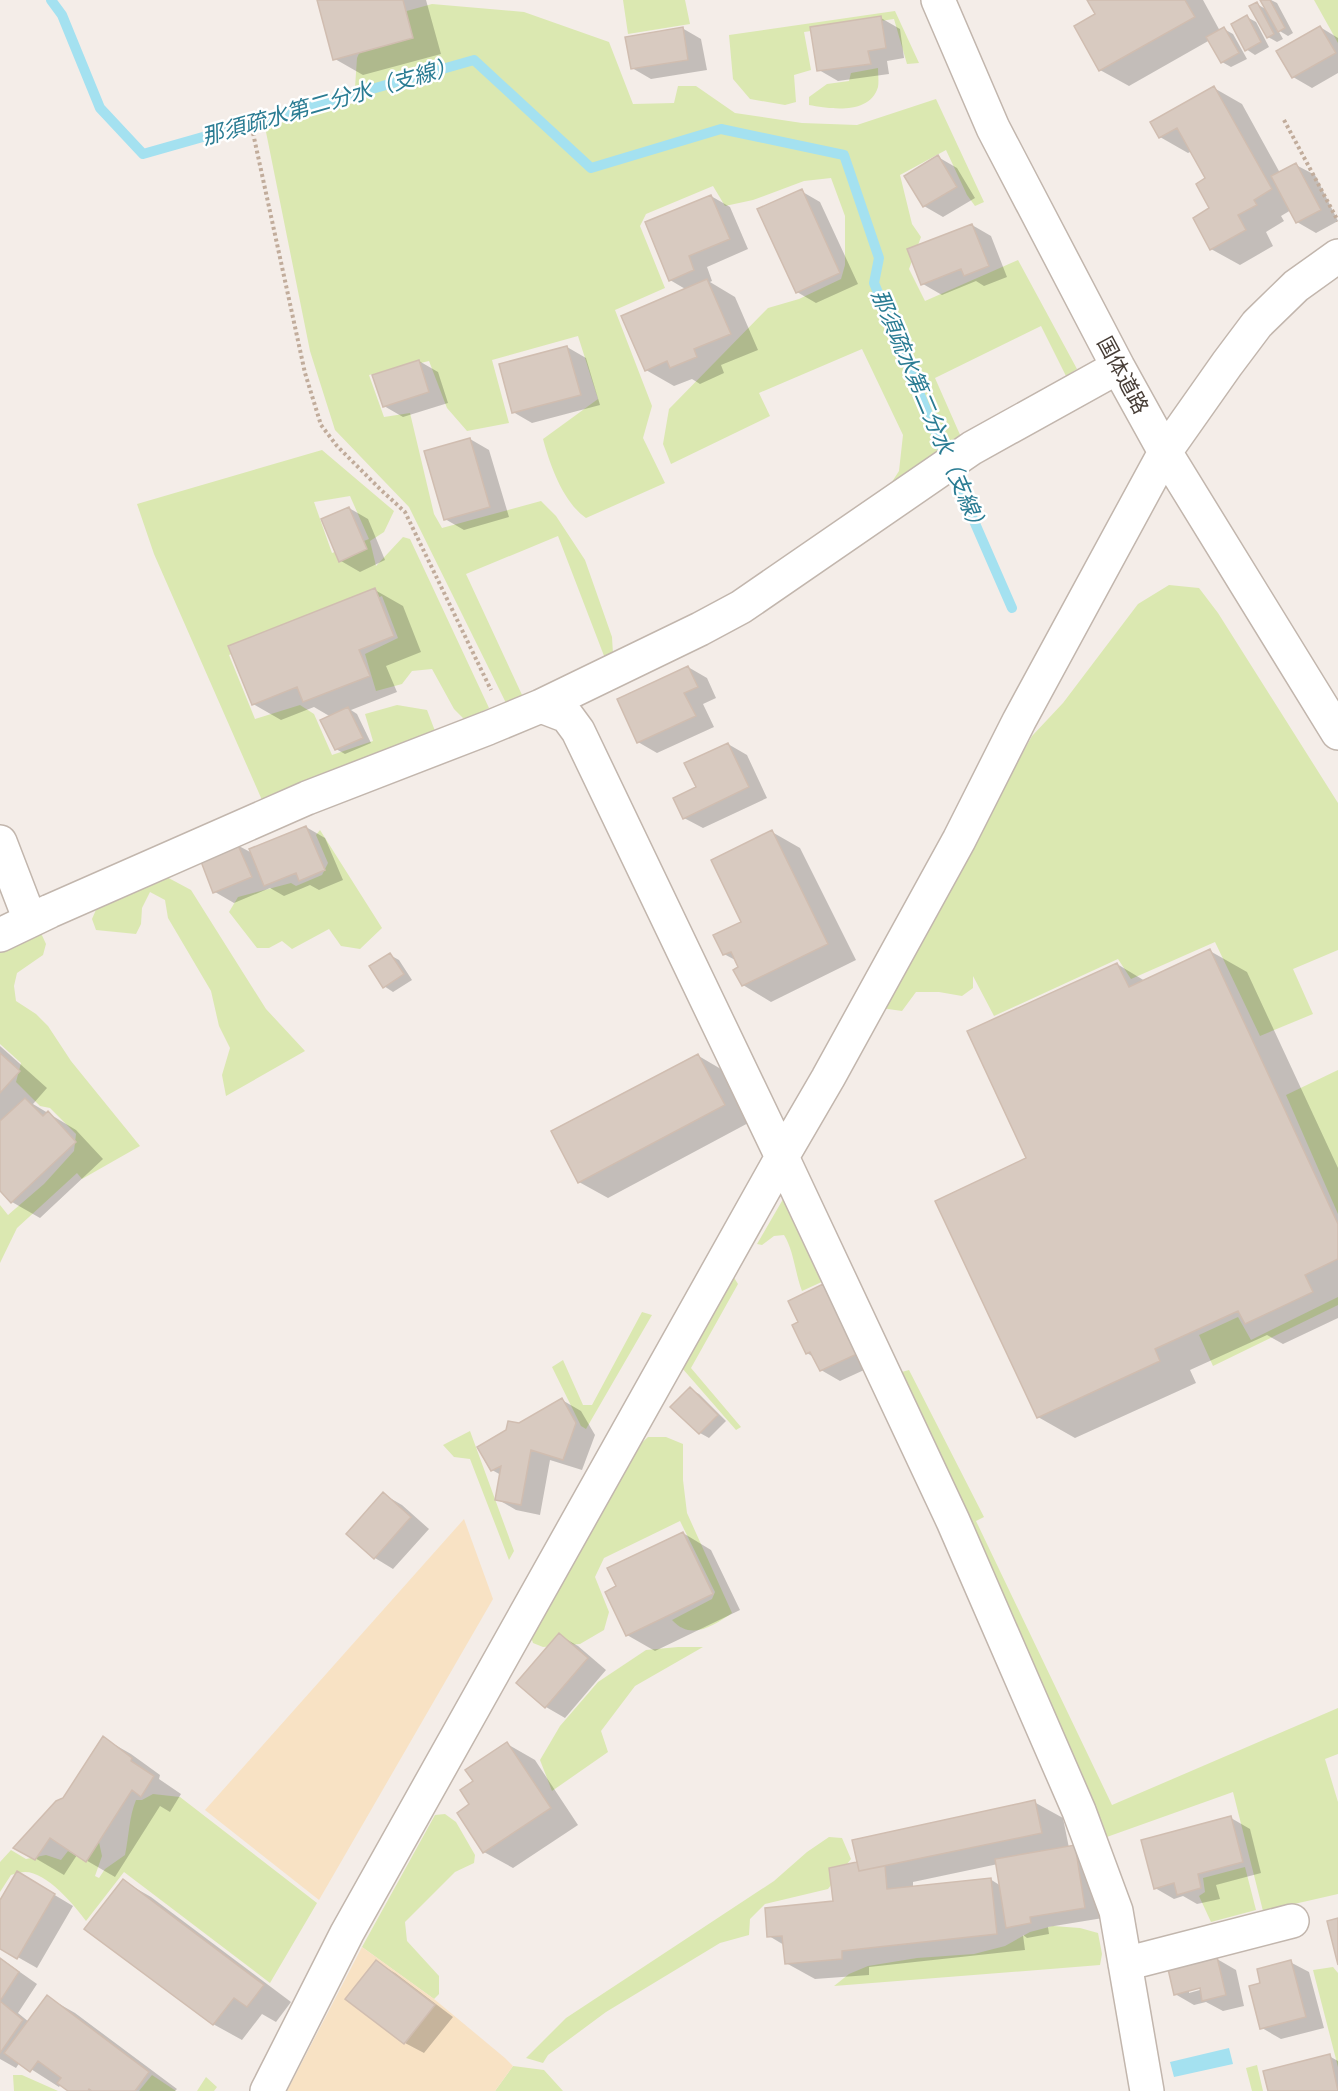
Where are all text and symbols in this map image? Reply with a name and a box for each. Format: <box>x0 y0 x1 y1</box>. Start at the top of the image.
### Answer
water label: 那須疏水第二分水（支線） <box>198 51 460 151</box>
water label: 那須疏水第二分水（支線） <box>866 285 994 539</box>
street label: 国体道路 <box>1091 332 1155 418</box>

